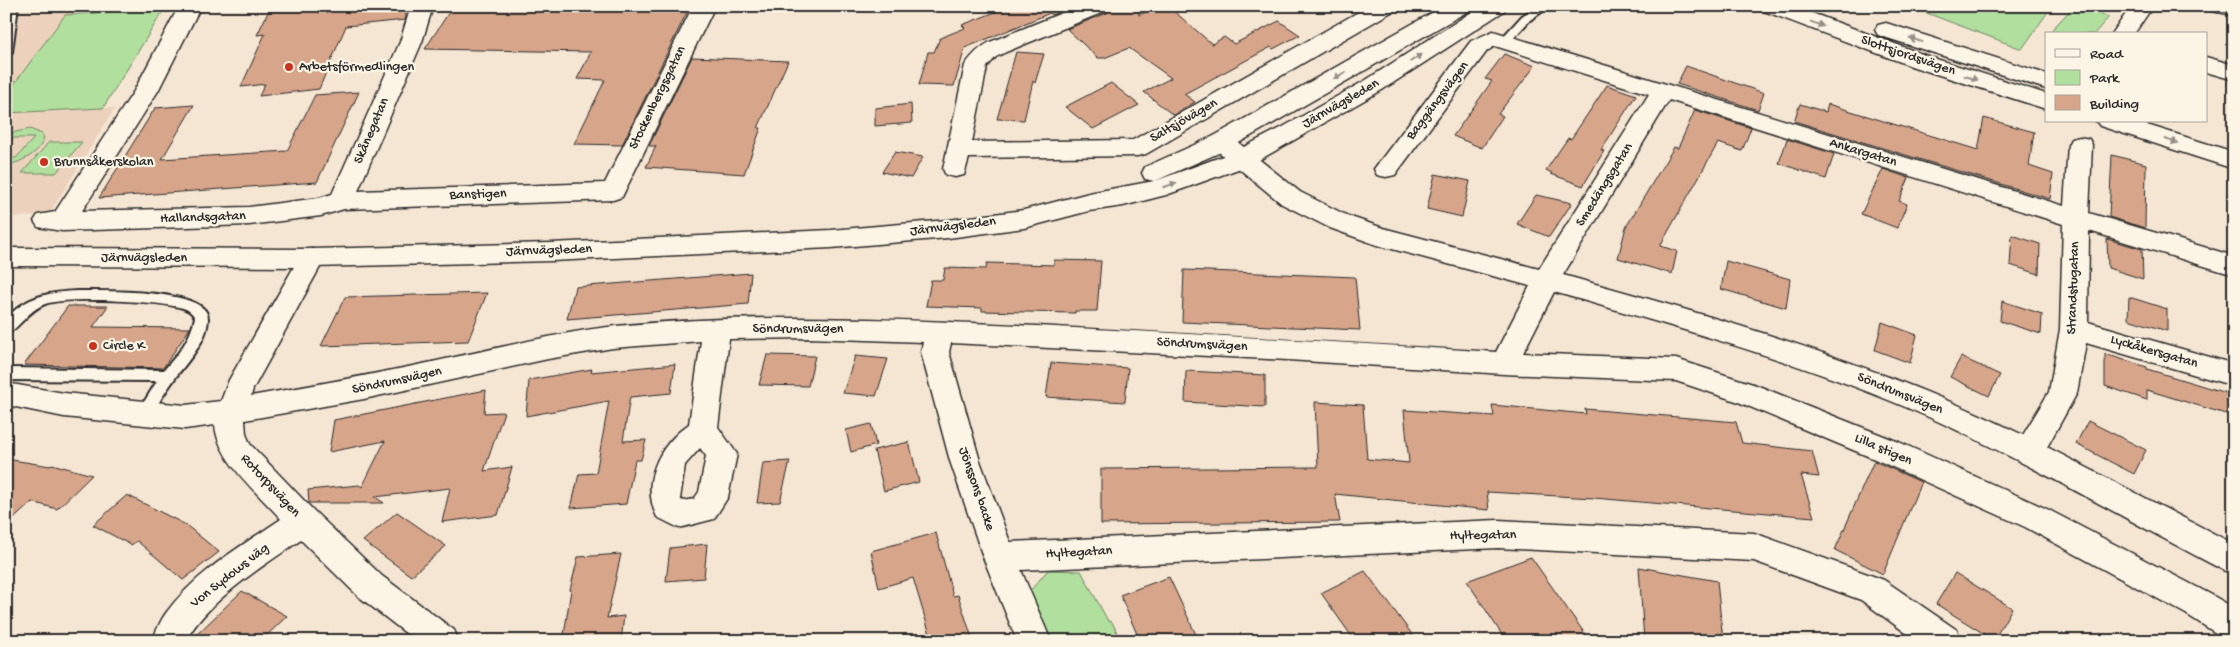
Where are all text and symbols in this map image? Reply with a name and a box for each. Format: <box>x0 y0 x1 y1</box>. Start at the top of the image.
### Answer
one-way arrow <box>1810 21 1825 28</box>
street label: Slottsjordsvägen <box>1858 32 1958 80</box>
legend <box>2045 32 2208 122</box>
one-way arrow <box>1909 36 1924 43</box>
street label: Stockenbergsgatan <box>626 43 691 152</box>
text: Road <box>2090 46 2124 64</box>
one-way arrow <box>1409 54 1422 63</box>
street label: Baggängsvägen <box>1402 58 1473 145</box>
place label: Arbetsförmedlingen <box>299 59 415 76</box>
marker: Arbetsförmedlingen <box>283 61 295 73</box>
text: Park <box>2089 70 2120 88</box>
one-way arrow <box>1333 71 1348 79</box>
one-way arrow <box>1963 74 1978 82</box>
street label: Järnvägsleden <box>1299 75 1383 133</box>
street label: Skånegatan <box>350 95 394 167</box>
street label: Saltsjövägen <box>1147 95 1221 147</box>
text: Building <box>2089 96 2139 114</box>
street label: Ankargatan <box>1827 135 1899 171</box>
one-way arrow <box>2164 138 2179 146</box>
street label: Smedängsgatan <box>1573 140 1638 230</box>
place label: Brunnsåkerskolan <box>53 154 154 171</box>
marker: Brunnsåkerskolan <box>38 156 50 168</box>
one-way arrow <box>1163 181 1178 188</box>
street label: Banstigen <box>448 185 507 205</box>
street label: Hallandsgatan <box>160 208 246 228</box>
street label: Järnvägsleden <box>909 213 997 241</box>
street label: Järnvägsleden <box>506 241 593 261</box>
street label: Strandstugatan <box>2064 241 2084 335</box>
street label: Järnvägsleden <box>101 250 187 267</box>
street label: Söndrumsvägen <box>752 321 844 338</box>
street label: Lyckåkersgatan <box>2108 331 2200 373</box>
street label: Söndrumsvägen <box>1156 334 1248 356</box>
place label: Circle K <box>103 338 146 355</box>
marker: Circle K <box>87 340 99 352</box>
street label: Söndrumsvägen <box>351 363 444 399</box>
street label: Söndrumsvägen <box>1855 369 1946 419</box>
street label: Lilla stigen <box>1852 430 1915 470</box>
street label: Jönssons backe <box>954 445 999 534</box>
street label: Rotorpsvägen <box>236 451 304 521</box>
street label: Hyltegatan <box>1449 527 1517 545</box>
street label: Von Sydows väg <box>187 540 273 613</box>
street label: Hyltegatan <box>1045 543 1113 563</box>

